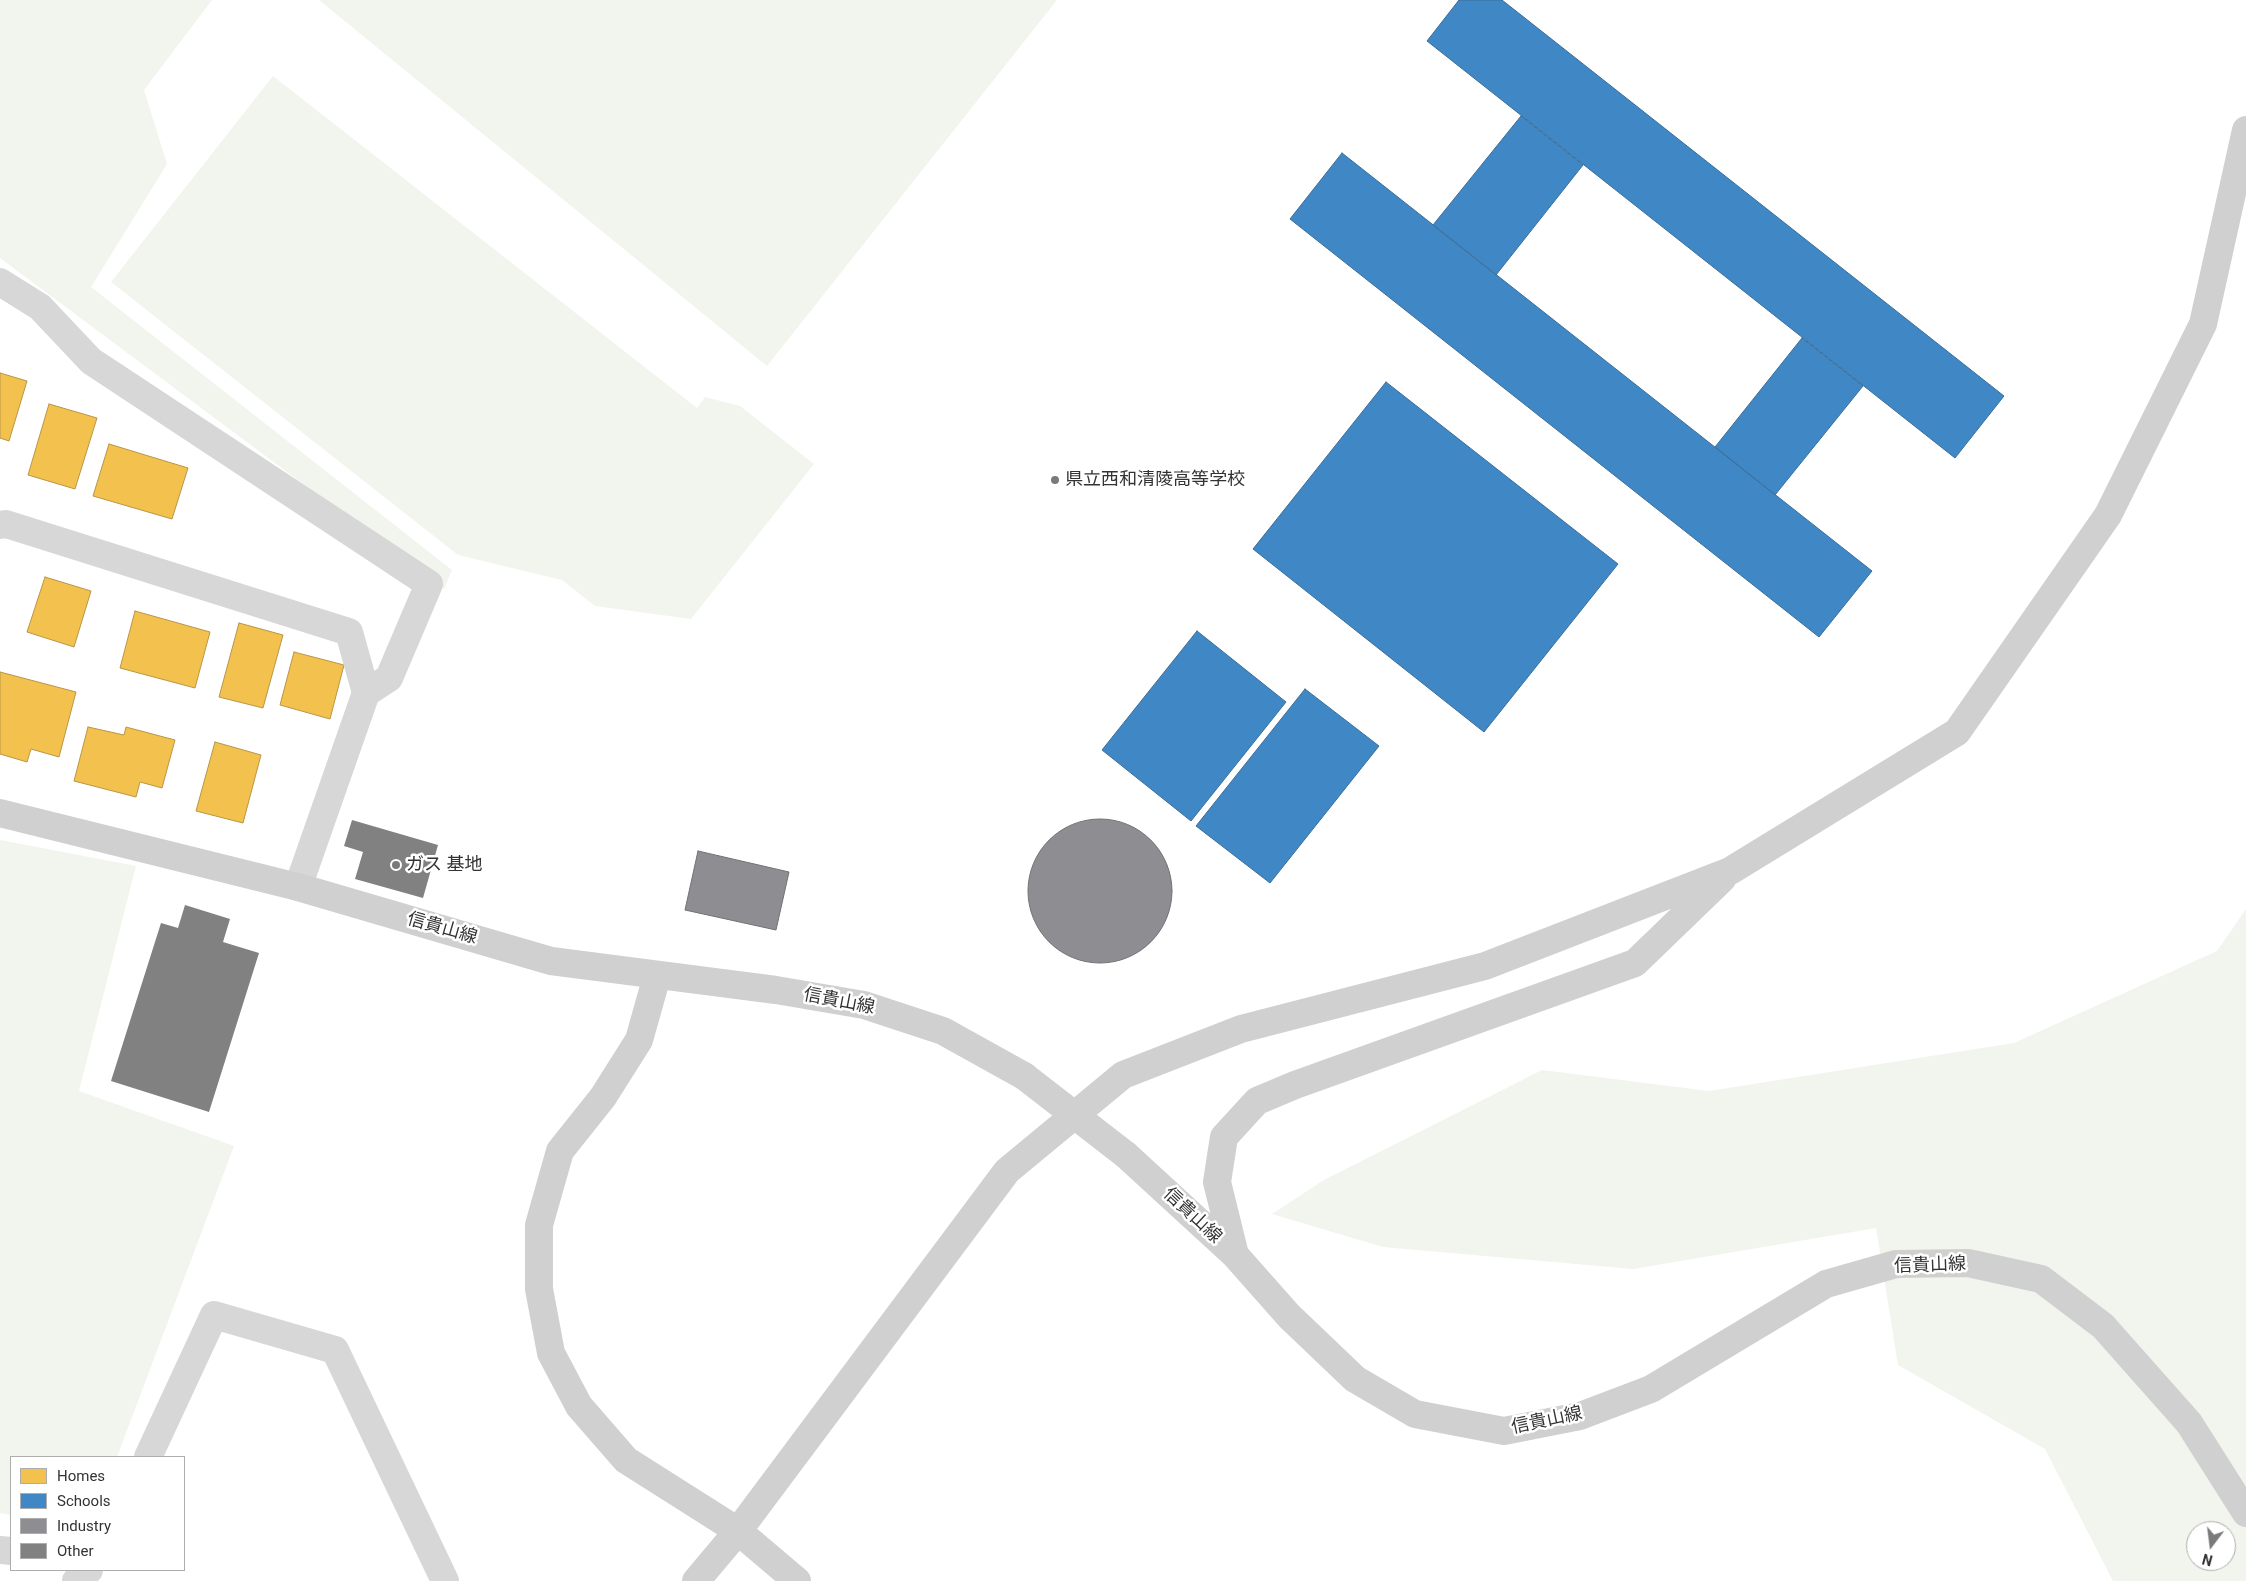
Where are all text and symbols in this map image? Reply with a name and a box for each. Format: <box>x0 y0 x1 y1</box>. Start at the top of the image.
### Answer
place label: 県立西和清陵高等学校 <box>1065 469 1245 491</box>
marker: 県立西和清陵高等学校 <box>1049 474 1061 486</box>
place label: ガス 基地 <box>406 854 482 876</box>
marker: ガス 基地 <box>390 859 402 871</box>
street label: 信貴山線 <box>404 909 480 949</box>
street label: 信貴山線 <box>802 985 876 1019</box>
street label: 信貴山線 <box>1158 1184 1226 1248</box>
street label: 信貴山線 <box>1894 1254 1966 1278</box>
street label: 信貴山線 <box>1510 1403 1584 1439</box>
legend <box>10 1456 185 1571</box>
text: Homes <box>57 1467 105 1485</box>
text: Schools <box>57 1492 111 1510</box>
text: Industry <box>57 1517 111 1535</box>
north arrow <box>2186 1521 2236 1571</box>
text: Other <box>57 1542 94 1560</box>
text: N <box>2201 1551 2214 1569</box>

